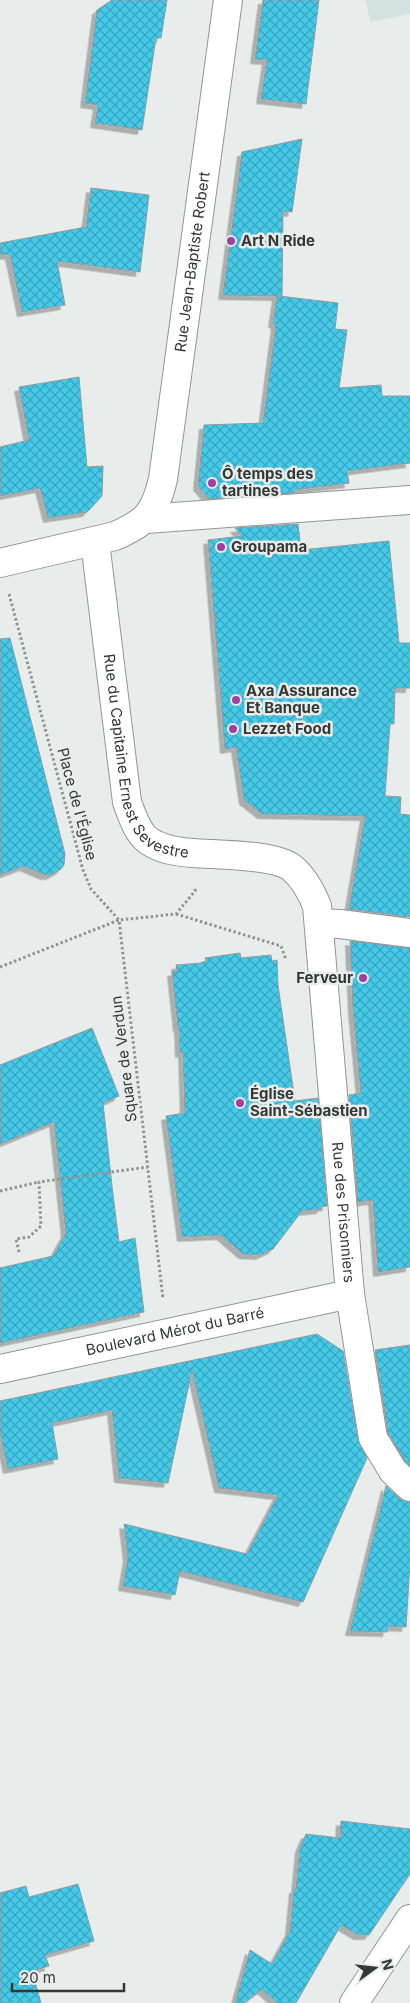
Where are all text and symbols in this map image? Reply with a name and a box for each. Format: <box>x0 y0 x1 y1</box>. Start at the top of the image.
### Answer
street label: Rue Jean-Baptiste Robert <box>170 170 214 353</box>
place label: Art N Ride <box>241 231 315 250</box>
marker: Art N Ride <box>225 235 237 247</box>
place label: Ô temps des tartines <box>222 464 313 500</box>
marker: Ô temps des tartines <box>206 477 218 489</box>
place label: Groupama <box>231 537 307 556</box>
marker: Groupama <box>215 541 227 553</box>
street label: Rue du Capitaine Ernest Sevestre <box>100 653 190 862</box>
place label: Axa Assurance Et Banque <box>246 681 357 717</box>
marker: Axa Assurance Et Banque <box>230 694 242 706</box>
place label: Lezzet Food <box>243 719 331 738</box>
marker: Lezzet Food <box>227 723 239 735</box>
street label: Place de l'Église <box>53 746 102 862</box>
place label: Ferveur <box>296 968 353 987</box>
marker: Ferveur <box>357 972 369 984</box>
street label: Square de Verdun <box>106 995 141 1123</box>
place label: Église Saint-Sébastien <box>250 1084 368 1120</box>
marker: Église Saint-Sébastien <box>234 1097 246 1109</box>
street label: Rue des Prisonniers <box>328 1141 359 1283</box>
street label: Boulevard Mérot du Barré <box>84 1303 266 1359</box>
north arrow <box>350 1943 400 1993</box>
text: N <box>378 1957 398 1972</box>
scale bar <box>12 1960 125 1992</box>
text: 20 m <box>20 1968 56 1987</box>

